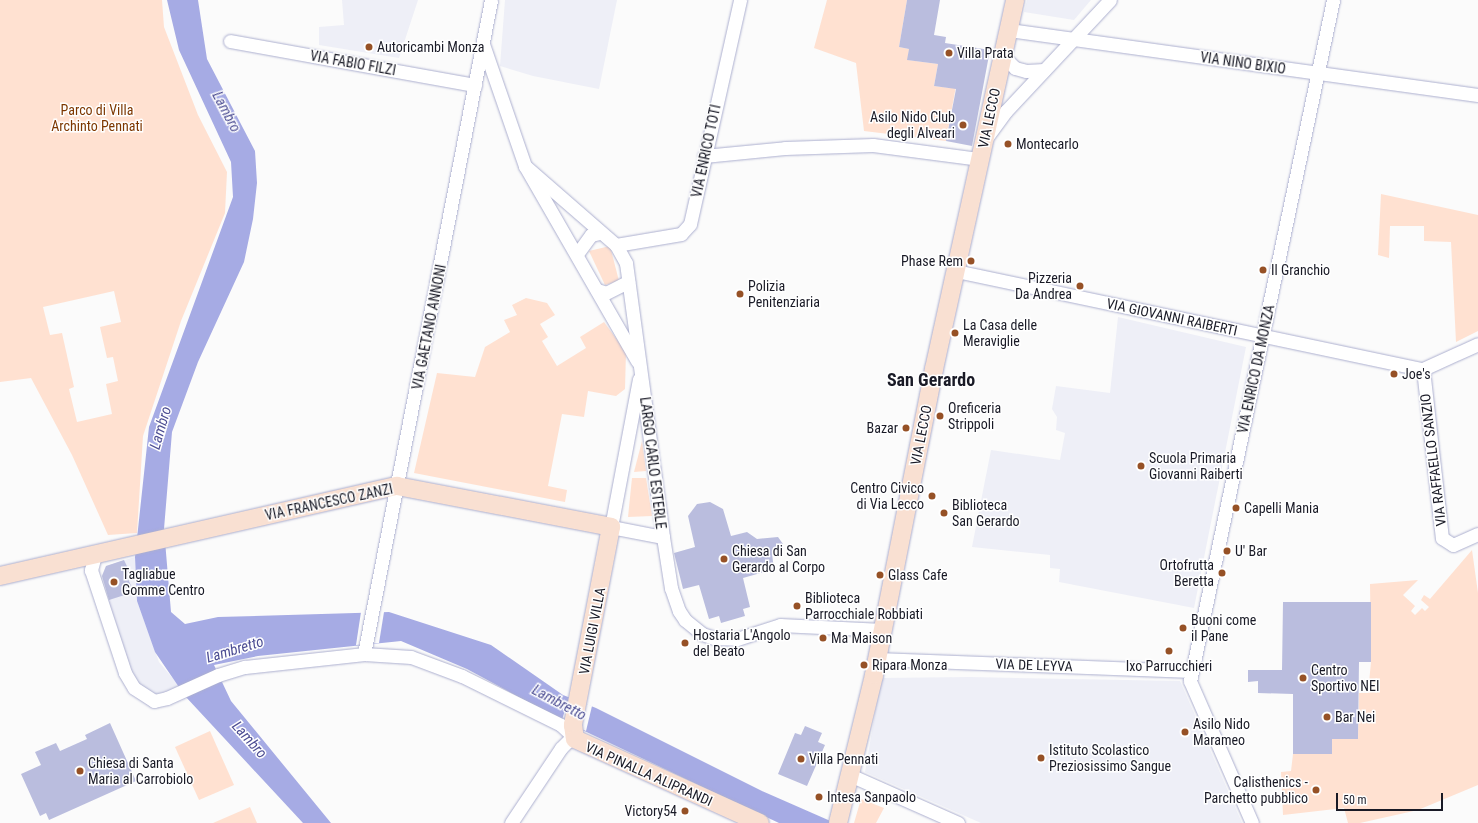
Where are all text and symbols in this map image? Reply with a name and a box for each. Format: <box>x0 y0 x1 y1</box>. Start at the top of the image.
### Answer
place label: Autoricambi Monza <box>377 39 485 55</box>
marker: Autoricambi Monza <box>364 42 374 52</box>
place label: Villa Prata <box>957 45 1014 61</box>
street label: VIA FABIO FILZI <box>309 47 397 79</box>
marker: Villa Prata <box>944 48 954 58</box>
street label: VIA NINO BIXIO <box>1199 49 1287 77</box>
street label: VIA LECCO <box>974 87 1004 149</box>
water label: Lambro <box>208 89 244 135</box>
park label: Parco di Villa Archinto Pennati <box>51 102 143 134</box>
street label: VIA ENRICO TOTI <box>688 103 724 199</box>
place label: Asilo Nido Club degli Alveari <box>870 109 955 142</box>
marker: Asilo Nido Club degli Alveari <box>958 120 968 130</box>
place label: Montecarlo <box>1016 136 1079 152</box>
marker: Montecarlo <box>1003 139 1013 149</box>
place label: Phase Rem <box>901 253 963 269</box>
marker: Phase Rem <box>966 256 976 266</box>
place label: Il Granchio <box>1271 262 1330 278</box>
street label: VIA GAETANO ANNONI <box>409 263 449 391</box>
marker: Il Granchio <box>1258 265 1268 275</box>
place label: Pizzeria Da Andrea <box>1015 270 1072 302</box>
place label: Polizia Penitenziaria <box>748 278 820 310</box>
marker: Pizzeria Da Andrea <box>1075 281 1085 291</box>
marker: Polizia Penitenziaria <box>735 289 745 299</box>
street label: VIA GIOVANNI RAIBERTI <box>1105 295 1239 339</box>
street label: VIA ENRICO DA MONZA <box>1234 303 1278 435</box>
place label: La Casa delle Meraviglie <box>963 317 1037 350</box>
marker: La Casa delle Meraviglie <box>950 328 960 338</box>
place label: Joe's <box>1402 366 1431 382</box>
district label: San Gerardo <box>887 369 975 391</box>
marker: Joe's <box>1389 369 1399 379</box>
street label: VIA RAFFAELLO SANZIO <box>1417 393 1449 527</box>
street label: LARGO CARLO ESTERLE <box>637 396 669 530</box>
place label: Oreficeria Strippoli <box>948 400 1001 432</box>
street label: VIA LECCO <box>907 404 935 466</box>
water label: Lambro <box>146 405 176 451</box>
marker: Oreficeria Strippoli <box>935 411 945 421</box>
place label: Bazar <box>867 420 898 436</box>
marker: Bazar <box>901 423 911 433</box>
place label: Scuola Primaria Giovanni Raiberti <box>1149 450 1243 482</box>
marker: Scuola Primaria Giovanni Raiberti <box>1136 461 1146 471</box>
street label: VIA FRANCESCO ZANZI <box>263 480 395 524</box>
place label: Centro Civico di Via Lecco <box>850 480 924 512</box>
marker: Centro Civico di Via Lecco <box>927 491 937 501</box>
place label: Biblioteca San Gerardo <box>952 497 1020 530</box>
place label: Capelli Mania <box>1244 500 1319 516</box>
marker: Capelli Mania <box>1231 503 1241 513</box>
marker: Biblioteca San Gerardo <box>939 508 949 518</box>
place label: Chiesa di San Gerardo al Corpo <box>732 543 825 576</box>
place label: U' Bar <box>1235 543 1267 559</box>
marker: U' Bar <box>1222 546 1232 556</box>
marker: Chiesa di San Gerardo al Corpo <box>719 554 729 564</box>
place label: Ortofrutta Beretta <box>1159 557 1214 590</box>
place label: Tagliabue Gomme Centro <box>122 566 205 598</box>
place label: Glass Cafe <box>888 567 948 583</box>
marker: Ortofrutta Beretta <box>1217 568 1227 578</box>
marker: Glass Cafe <box>875 570 885 580</box>
marker: Tagliabue Gomme Centro <box>109 577 119 587</box>
street label: VIA LUIGI VILLA <box>575 586 609 676</box>
place label: Biblioteca Parrocchiale Robbiati <box>805 590 923 622</box>
marker: Biblioteca Parrocchiale Robbiati <box>792 601 802 611</box>
place label: Buoni come il Pane <box>1191 612 1256 644</box>
marker: Buoni come il Pane <box>1178 623 1188 633</box>
place label: Hostaria L'Angolo del Beato <box>693 627 791 660</box>
place label: Ma Maison <box>831 630 892 646</box>
water label: Lambretto <box>204 633 266 667</box>
marker: Ma Maison <box>818 633 828 643</box>
marker: Hostaria L'Angolo del Beato <box>680 638 690 648</box>
marker: Ixo Parrucchieri <box>1164 646 1174 656</box>
street label: VIA DE LEYVA <box>995 655 1073 675</box>
place label: Ripara Monza <box>872 657 947 673</box>
place label: Ixo Parrucchieri <box>1126 658 1212 674</box>
marker: Ripara Monza <box>859 660 869 670</box>
place label: Centro Sportivo NEI <box>1311 662 1379 694</box>
marker: Centro Sportivo NEI <box>1298 673 1308 683</box>
water label: Lambretto <box>529 681 589 725</box>
place label: Bar Nei <box>1335 709 1375 725</box>
marker: Bar Nei <box>1322 712 1332 722</box>
place label: Asilo Nido Marameo <box>1193 716 1250 748</box>
water label: Lambro <box>228 718 270 762</box>
marker: Asilo Nido Marameo <box>1180 727 1190 737</box>
street label: VIA PINALLA ALIPRANDI <box>583 738 715 810</box>
place label: Istituto Scolastico Preziosissimo Sangue <box>1049 742 1171 774</box>
place label: Villa Pennati <box>809 751 878 767</box>
marker: Istituto Scolastico Preziosissimo Sangue <box>1036 753 1046 763</box>
marker: Villa Pennati <box>796 754 806 764</box>
place label: Chiesa di Santa Maria al Carrobiolo <box>88 755 193 788</box>
marker: Chiesa di Santa Maria al Carrobiolo <box>75 766 85 776</box>
place label: Calisthenics - Parchetto pubblico <box>1204 774 1308 806</box>
marker: Calisthenics - Parchetto pubblico <box>1311 785 1321 795</box>
scale bar <box>1338 785 1445 811</box>
place label: Intesa Sanpaolo <box>827 789 916 805</box>
marker: Intesa Sanpaolo <box>814 792 824 802</box>
text: 50 m <box>1343 793 1367 807</box>
place label: Victory54 <box>624 803 677 819</box>
marker: Victory54 <box>680 806 690 816</box>

